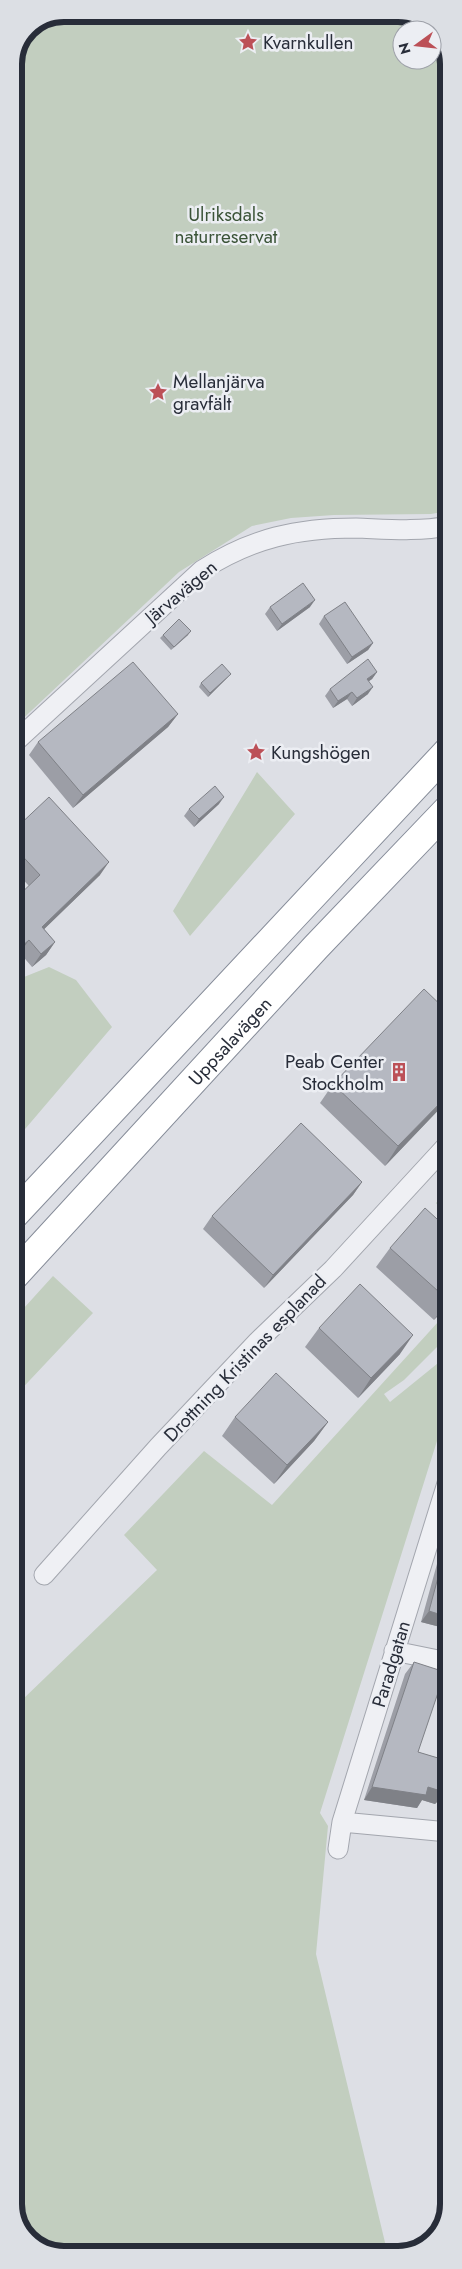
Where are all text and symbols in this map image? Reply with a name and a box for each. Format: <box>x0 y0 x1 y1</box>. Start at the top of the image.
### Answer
north arrow <box>392 20 442 70</box>
place label: Kvarnkullen <box>263 29 353 56</box>
place icon: Kvarnkullen <box>237 31 259 53</box>
text: N <box>393 40 416 56</box>
park label: Ulriksdals naturreservat <box>175 201 278 250</box>
place label: Mellanjärva gravfält <box>173 368 265 417</box>
place icon: Mellanjärva gravfält <box>147 381 169 403</box>
street label: Järvavägen <box>137 554 223 632</box>
place label: Kungshögen <box>271 739 371 766</box>
place icon: Kungshögen <box>245 741 267 763</box>
street label: Uppsalavägen <box>182 991 278 1091</box>
place label: Peab Center Stockholm <box>285 1048 384 1097</box>
building icon: Peab Center Stockholm <box>388 1061 410 1083</box>
street label: Drottning Kristinas esplanad <box>158 1268 332 1448</box>
street label: Paradgatan <box>365 1617 417 1711</box>

